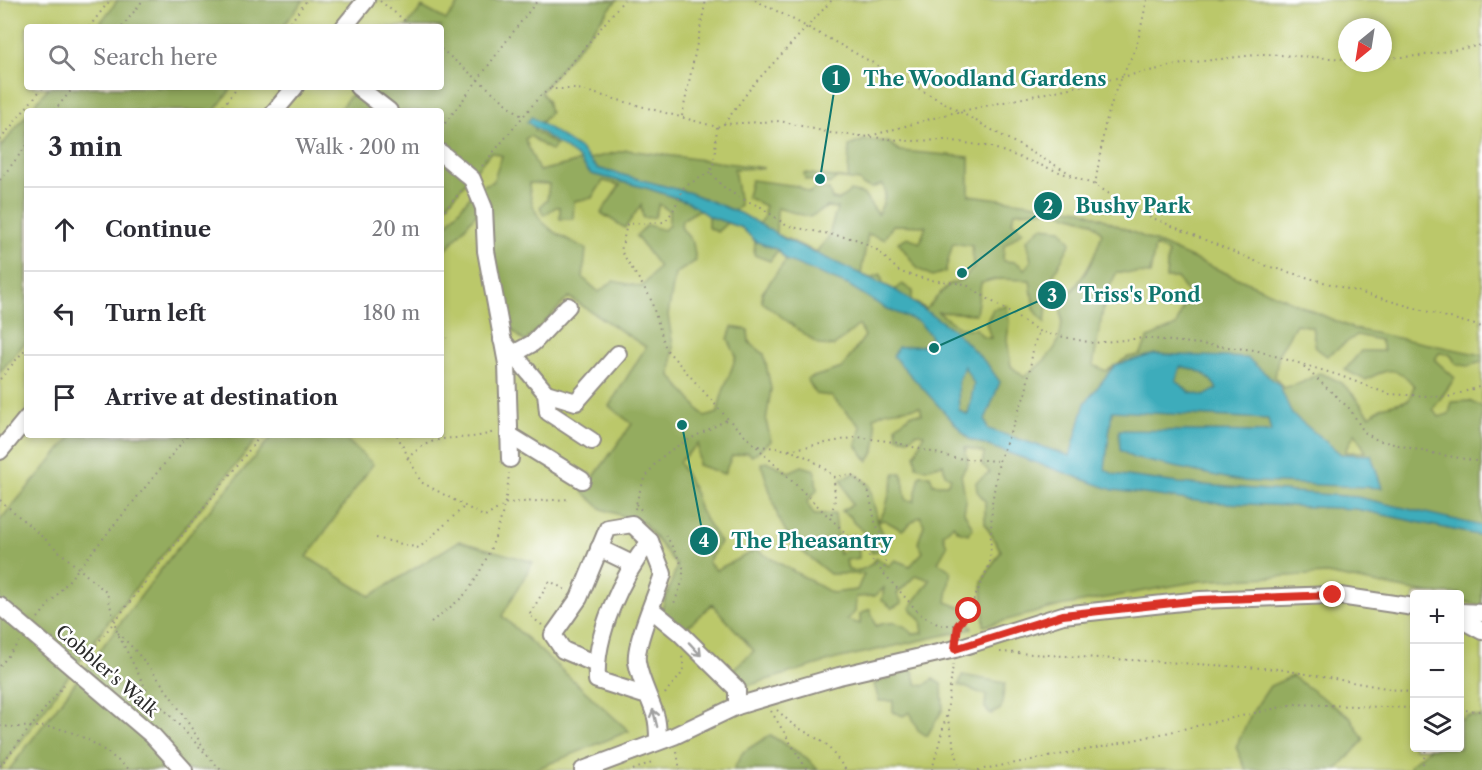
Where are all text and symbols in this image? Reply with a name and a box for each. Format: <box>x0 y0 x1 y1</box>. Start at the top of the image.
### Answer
north arrow <box>1338 18 1392 72</box>
search box <box>24 24 444 90</box>
icon: search <box>45 41 78 74</box>
text: Search here <box>93 44 218 71</box>
callout: The Woodland Gardens <box>821 60 1119 98</box>
text: The Woodland Gardens <box>863 67 1107 91</box>
text: 1 <box>832 68 840 90</box>
text: 3 min <box>48 131 122 163</box>
text: Walk · 200 m <box>295 135 420 159</box>
callout: Bushy Park <box>1033 187 1203 225</box>
text: Bushy Park <box>1075 194 1191 218</box>
text: 2 <box>1043 196 1053 218</box>
icon: ahead <box>48 213 81 246</box>
text: Continue <box>105 216 211 243</box>
text: 20 m <box>372 217 420 241</box>
callout: Triss's Pond <box>1037 276 1212 314</box>
text: Triss's Pond <box>1079 283 1201 307</box>
text: 3 <box>1047 285 1057 307</box>
icon: left <box>48 297 81 330</box>
text: Turn left <box>105 300 206 327</box>
text: 180 m <box>363 301 420 325</box>
icon: arrive <box>48 381 81 414</box>
text: Arrive at destination <box>105 384 338 411</box>
callout: The Pheasantry <box>689 522 904 560</box>
text: The Pheasantry <box>731 529 894 553</box>
text: 4 <box>699 530 709 552</box>
route end <box>1319 581 1345 607</box>
map controls <box>1410 590 1464 752</box>
button: + <box>1410 590 1464 644</box>
route start <box>955 597 981 623</box>
street label: Cobbler's Walk <box>51 620 164 723</box>
one-way arrow <box>687 641 701 656</box>
button: − <box>1410 644 1464 698</box>
button: layers <box>1410 698 1464 752</box>
one-way arrow <box>648 709 660 728</box>

